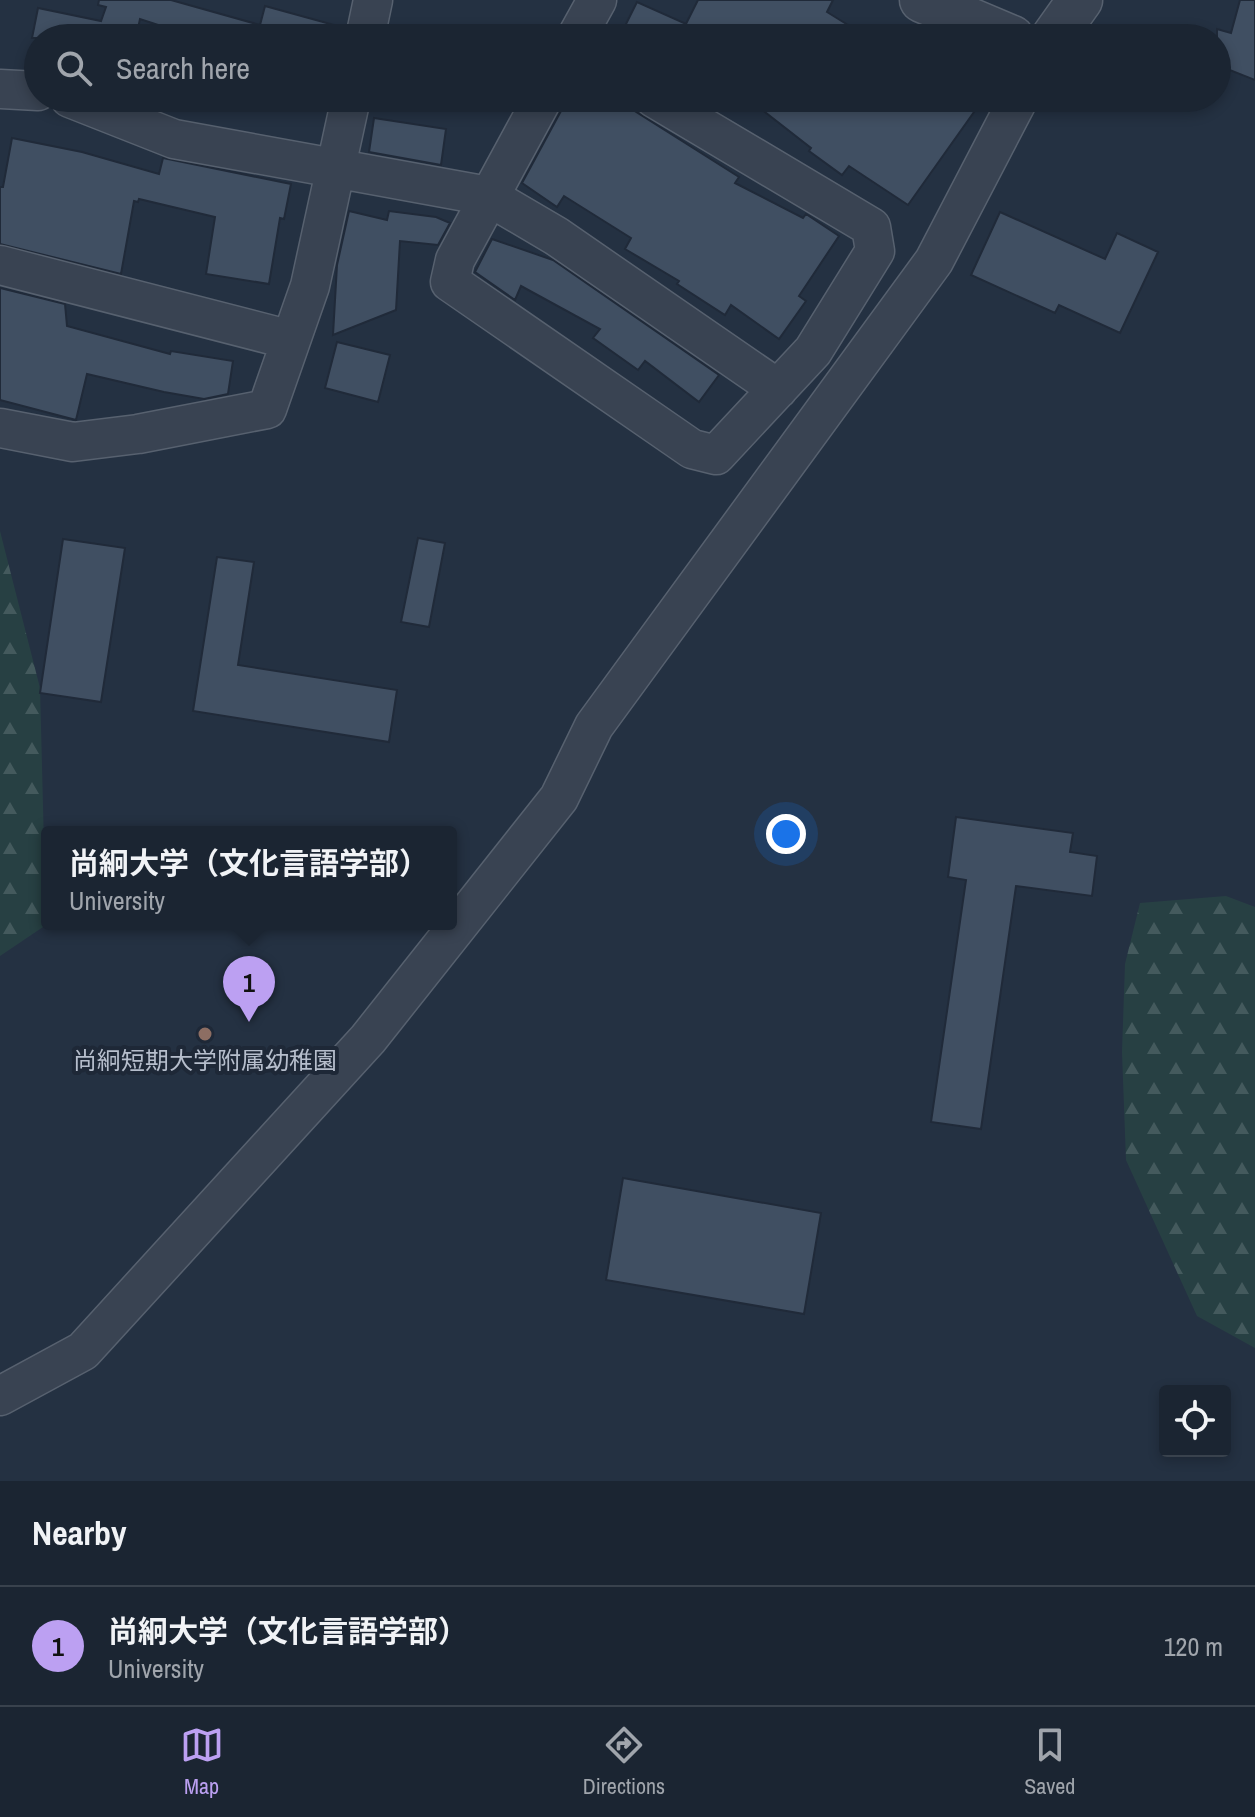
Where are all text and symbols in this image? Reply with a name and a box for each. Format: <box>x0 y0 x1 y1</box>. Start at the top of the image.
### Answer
search box <box>24 24 1231 112</box>
icon: search <box>52 46 96 90</box>
text: Search here <box>116 48 250 88</box>
your location <box>766 814 806 854</box>
popup <box>41 826 457 930</box>
text: 尚絅大学（文化言語学部） <box>69 843 429 883</box>
text: University <box>69 883 165 918</box>
pin: 1 <box>223 956 275 1022</box>
marker: 尚絅短期大学附属幼稚園 <box>196 1025 214 1043</box>
place label: 尚絅短期大学附属幼稚園 <box>73 1044 337 1076</box>
map controls <box>1159 1385 1231 1457</box>
button: locate <box>1159 1385 1231 1457</box>
text: Nearby <box>32 1510 127 1556</box>
text: 尚絅大学（文化言語学部） <box>108 1611 468 1651</box>
text: 1 <box>52 1629 64 1664</box>
text: 120 m <box>1164 1629 1223 1664</box>
text: University <box>108 1651 204 1686</box>
tab: Map <box>180 1723 224 1801</box>
tab: Directions <box>583 1723 665 1801</box>
tab: Saved <box>1024 1723 1075 1801</box>

